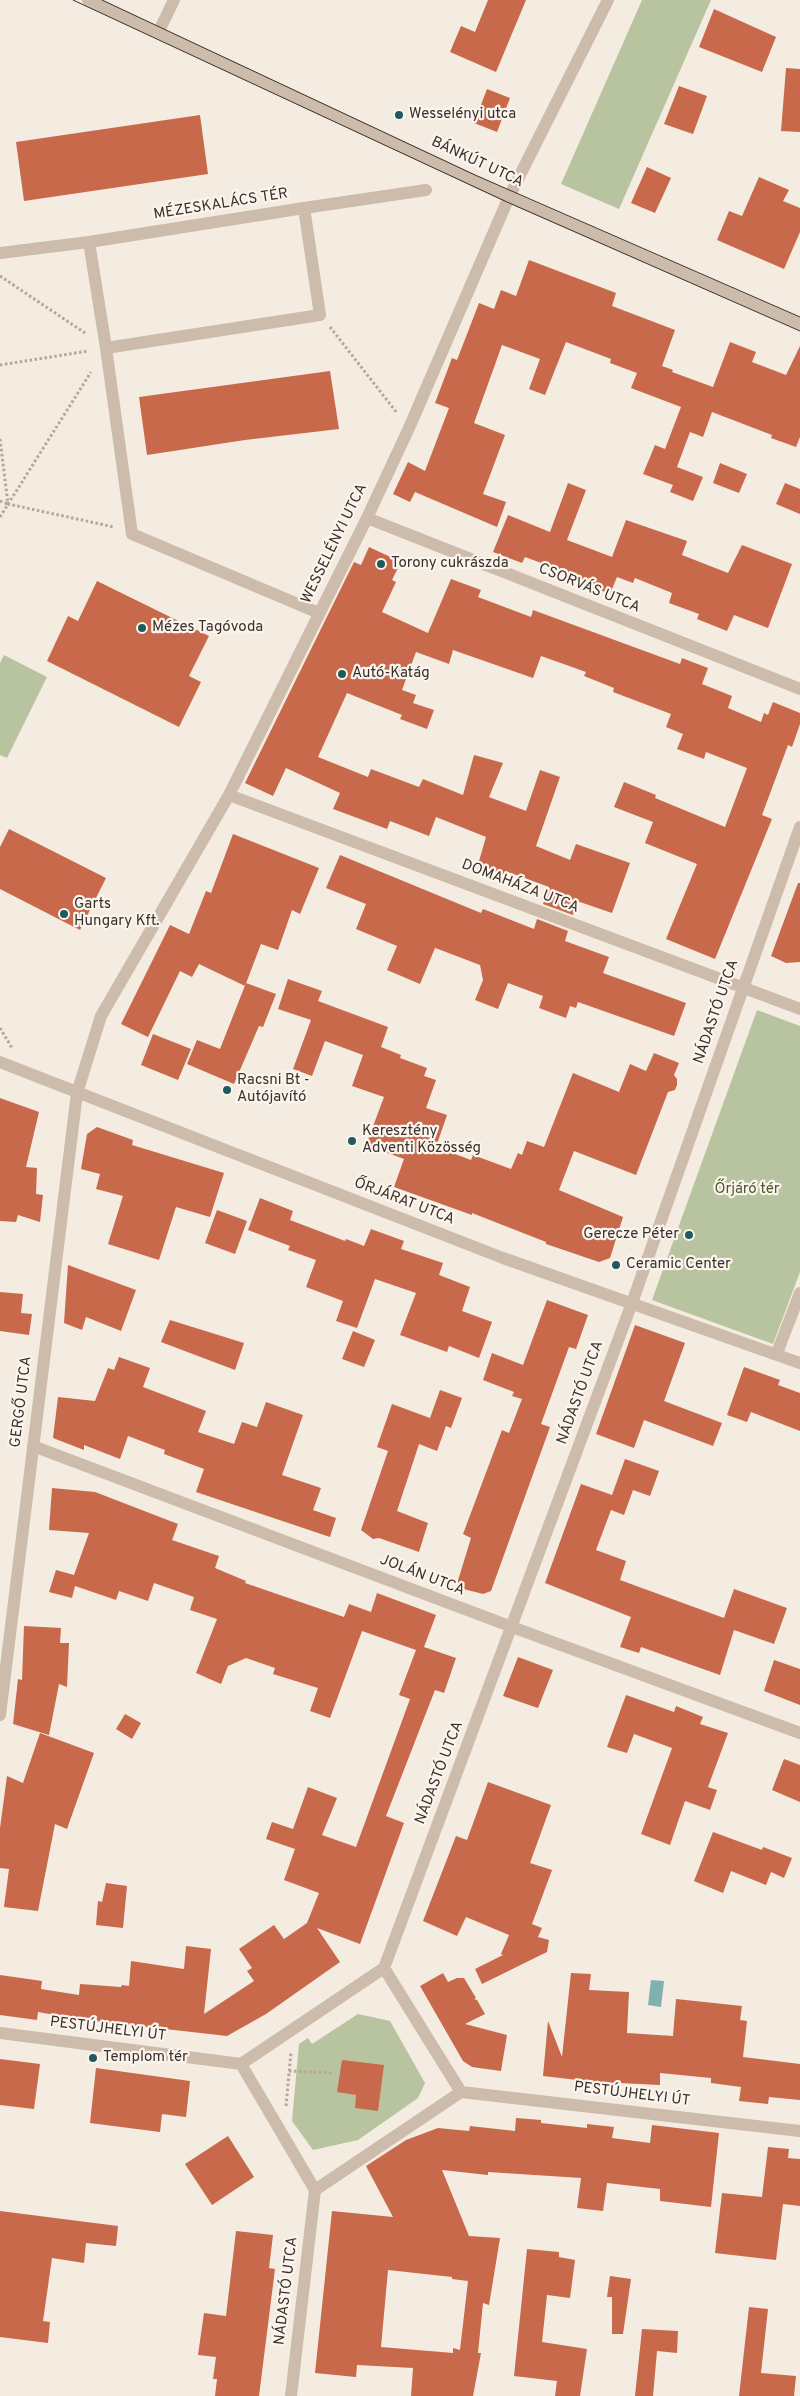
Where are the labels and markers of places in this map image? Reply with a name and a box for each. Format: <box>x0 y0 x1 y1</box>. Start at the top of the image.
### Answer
place label: Wesselényi utca <box>409 106 516 124</box>
marker: Wesselényi utca <box>393 109 405 121</box>
place label: Torony cukrászda <box>391 555 509 573</box>
marker: Torony cukrászda <box>375 558 387 570</box>
place label: Mézes Tagóvoda <box>152 619 263 637</box>
marker: Mézes Tagóvoda <box>136 622 148 634</box>
place label: Autó-Katág <box>352 665 430 683</box>
marker: Autó-Katág <box>336 668 348 680</box>
place label: Garts Hungary Kft. <box>74 896 159 931</box>
marker: Garts Hungary Kft. <box>58 908 70 920</box>
place label: Racsni Bt - Autójavító <box>237 1072 310 1107</box>
marker: Racsni Bt - Autójavító <box>221 1084 233 1096</box>
place label: Keresztény Adventi Közösség <box>362 1123 481 1158</box>
marker: Keresztény Adventi Közösség <box>346 1135 358 1147</box>
place label: Gerecze Péter <box>583 1226 679 1244</box>
marker: Gerecze Péter <box>683 1229 695 1241</box>
place label: Ceramic Center <box>626 1256 731 1274</box>
marker: Ceramic Center <box>610 1259 622 1271</box>
place label: Templom tér <box>103 2049 188 2067</box>
marker: Templom tér <box>87 2052 99 2064</box>

